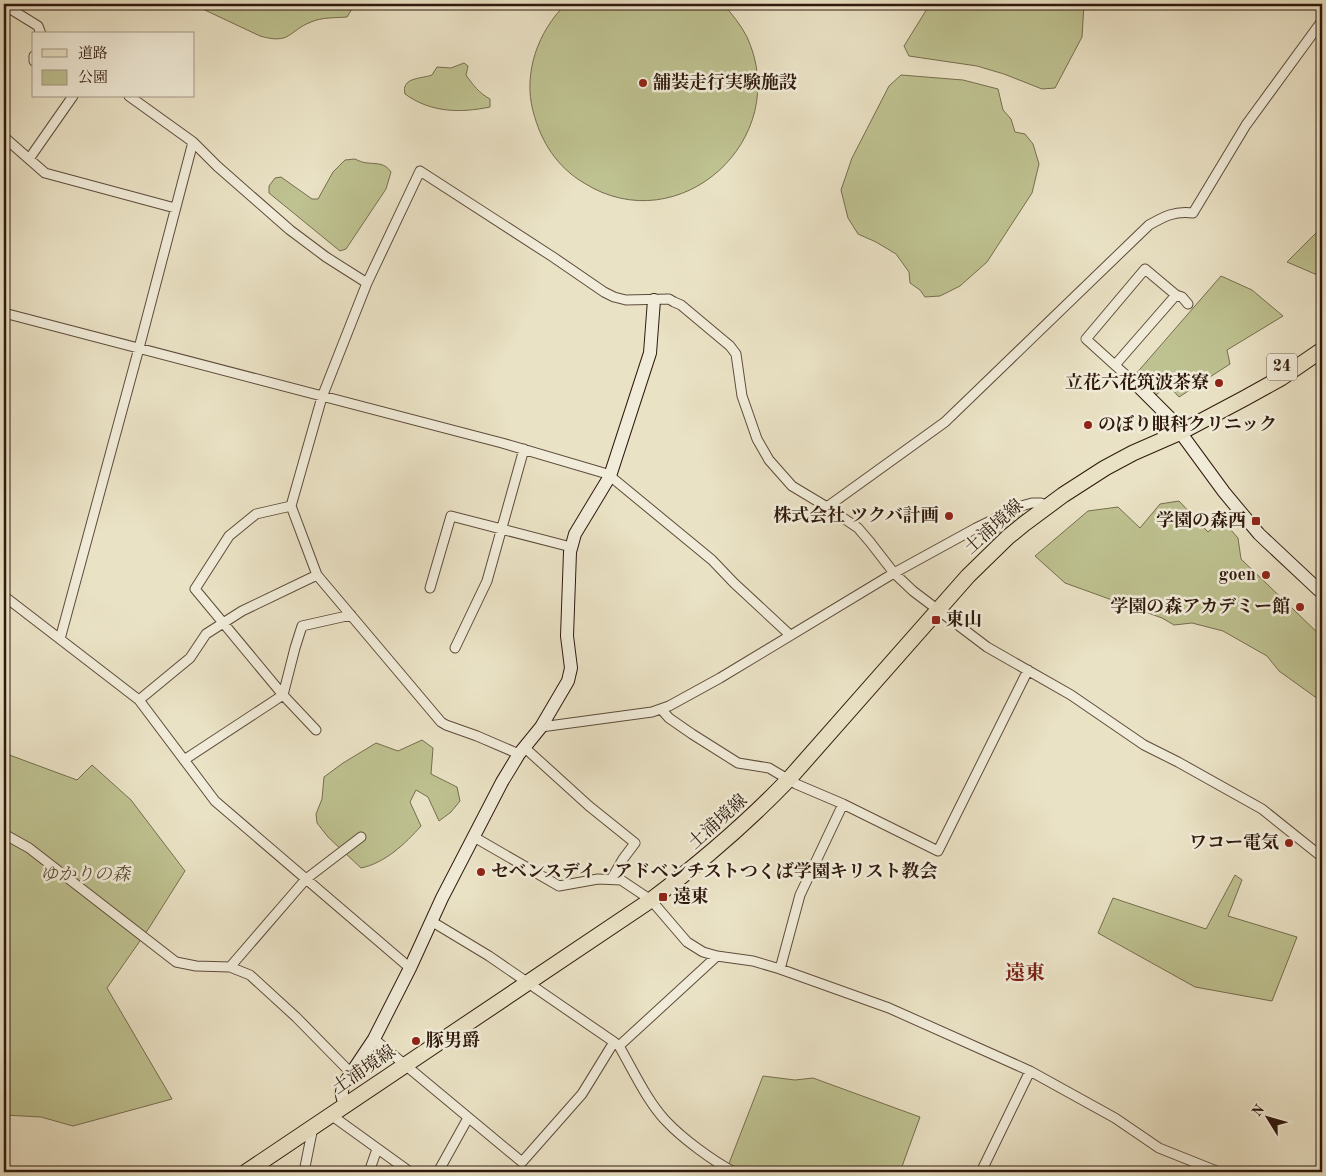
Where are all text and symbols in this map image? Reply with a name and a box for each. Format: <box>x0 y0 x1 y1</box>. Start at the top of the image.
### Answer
legend <box>32 32 195 98</box>
text: 道路 <box>78 45 108 62</box>
text: 公園 <box>78 69 108 86</box>
place label: 舗装走行実験施設 <box>653 72 797 92</box>
marker: 舗装走行実験施設 <box>637 77 649 89</box>
road number: 24 <box>1267 354 1297 381</box>
place label: 立花六花筑波茶寮 <box>1065 372 1209 392</box>
marker: 立花六花筑波茶寮 <box>1213 377 1225 389</box>
place label: のぼり眼科クリニック <box>1098 414 1277 434</box>
marker: のぼり眼科クリニック <box>1082 419 1094 431</box>
street label: 土浦境線 <box>960 495 1027 558</box>
place label: 株式会社 ツクバ計画 <box>773 505 939 525</box>
marker: 株式会社 ツクバ計画 <box>943 510 955 522</box>
place label: 学園の森西 <box>1156 510 1246 530</box>
marker: 学園の森西 <box>1250 515 1262 527</box>
place label: goen <box>1218 566 1256 584</box>
marker: goen <box>1260 569 1272 581</box>
place label: 学園の森アカデミー館 <box>1110 596 1290 616</box>
marker: 学園の森アカデミー館 <box>1294 601 1306 613</box>
place label: 東山 <box>946 609 982 629</box>
marker: 東山 <box>930 614 942 626</box>
street label: 土浦境線 <box>684 790 751 853</box>
place label: ワコー電気 <box>1189 832 1279 852</box>
marker: ワコー電気 <box>1283 837 1295 849</box>
place label: セベンスデイ・アドベンチストつくば学園キリスト教会 <box>491 861 937 881</box>
park label: ゆかりの森 <box>40 864 132 884</box>
marker: セベンスデイ・アドベンチストつくば学園キリスト教会 <box>475 866 487 878</box>
place label: 遠東 <box>673 886 709 906</box>
marker: 遠東 <box>657 891 669 903</box>
district label: 遠東 <box>1005 962 1045 984</box>
place label: 豚男爵 <box>426 1030 480 1050</box>
marker: 豚男爵 <box>410 1035 422 1047</box>
street label: 土浦境線 <box>328 1041 399 1098</box>
north arrow <box>1244 1094 1294 1144</box>
text: N <box>1250 1102 1267 1119</box>

